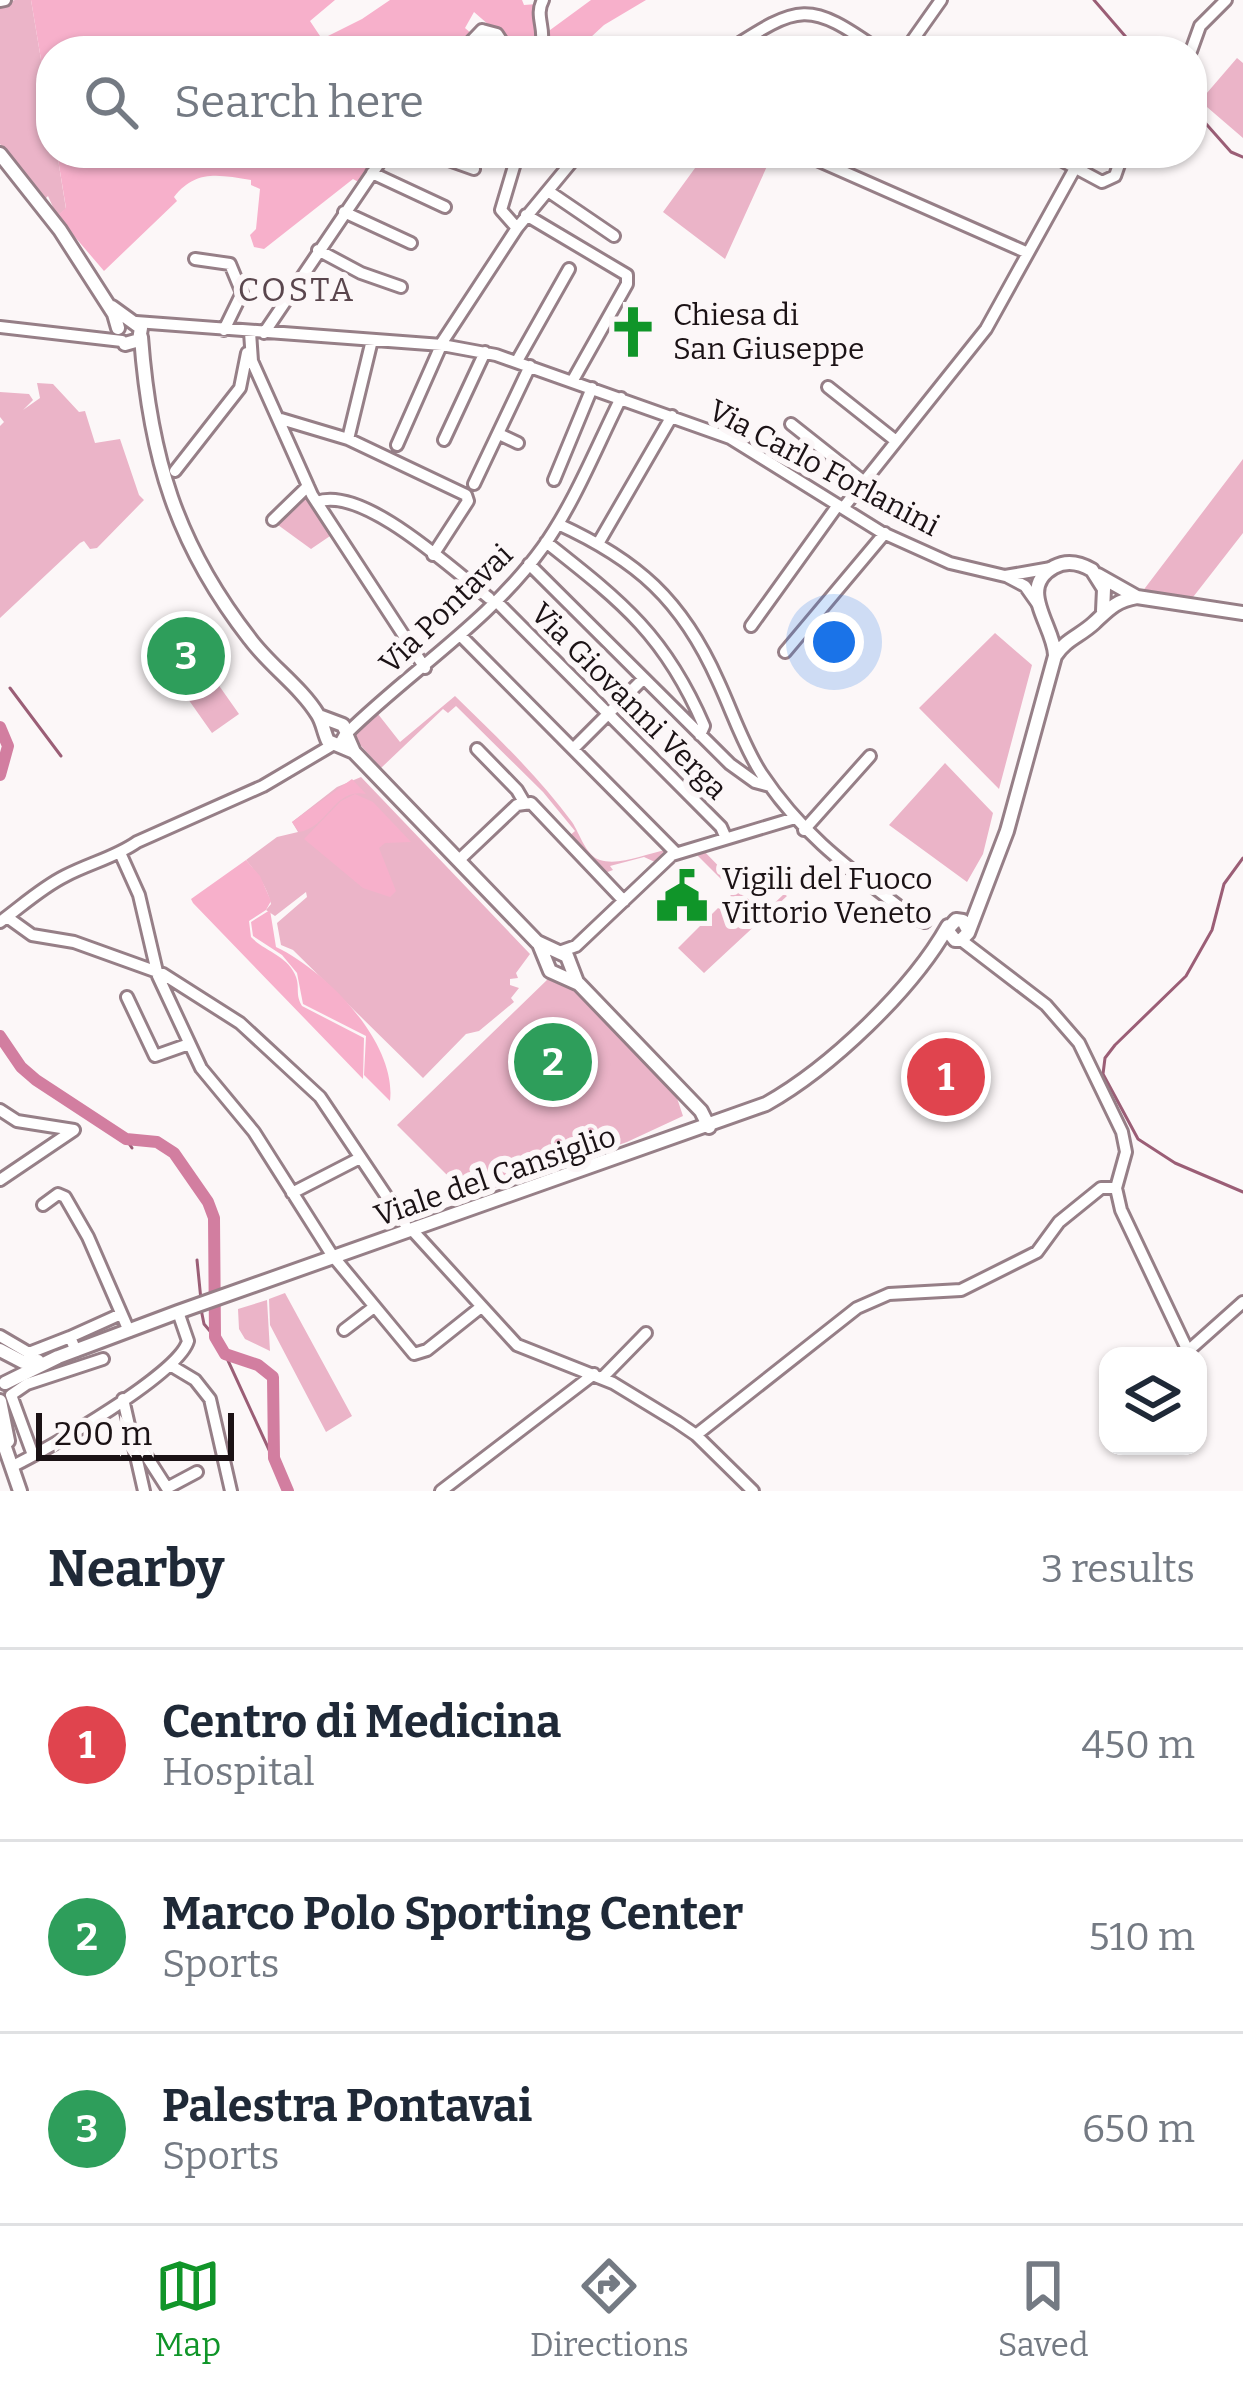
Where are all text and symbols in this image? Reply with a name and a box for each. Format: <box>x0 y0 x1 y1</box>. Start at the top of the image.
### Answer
search box <box>36 36 1207 168</box>
icon: search <box>78 69 144 135</box>
text: Search here <box>174 75 424 129</box>
district label: COSTA <box>238 270 356 310</box>
place label: Chiesa di San Giuseppe <box>673 297 864 367</box>
church icon: Chiesa di San Giuseppe <box>604 303 662 361</box>
street label: Via Carlo Forlanini <box>702 392 946 544</box>
street label: Via Pontavai <box>372 537 520 681</box>
street label: Via Giovanni Verga <box>523 595 735 807</box>
pin: 3 <box>147 611 225 701</box>
your location <box>804 612 864 672</box>
place label: Vigili del Fuoco Vittorio Veneto <box>722 861 933 931</box>
public building icon: Vigili del Fuoco Vittorio Veneto <box>653 867 711 925</box>
pin: 2 <box>514 1017 592 1107</box>
pin: 1 <box>907 1032 985 1122</box>
street label: Viale del Cansiglio <box>370 1118 620 1234</box>
map controls <box>1099 1347 1207 1455</box>
button: layers <box>1099 1347 1207 1455</box>
scale bar <box>36 1407 234 1460</box>
text: 200 m <box>54 1414 152 1454</box>
text: Nearby <box>48 1538 224 1600</box>
text: 3 results <box>1041 1546 1195 1592</box>
text: Centro di Medicina <box>162 1695 561 1749</box>
text: 1 <box>79 1722 95 1768</box>
text: 450 m <box>1081 1722 1195 1768</box>
text: Hospital <box>162 1749 315 1795</box>
text: Marco Polo Sporting Center <box>162 1887 743 1941</box>
text: 2 <box>76 1914 98 1960</box>
text: 510 m <box>1089 1914 1195 1960</box>
text: Sports <box>162 1941 279 1987</box>
text: Palestra Pontavai <box>162 2079 532 2133</box>
text: 3 <box>76 2106 98 2152</box>
text: 650 m <box>1082 2106 1195 2152</box>
text: Sports <box>162 2133 279 2179</box>
tab: Map <box>155 2253 221 2365</box>
tab: Directions <box>530 2253 689 2365</box>
tab: Saved <box>998 2253 1088 2365</box>

